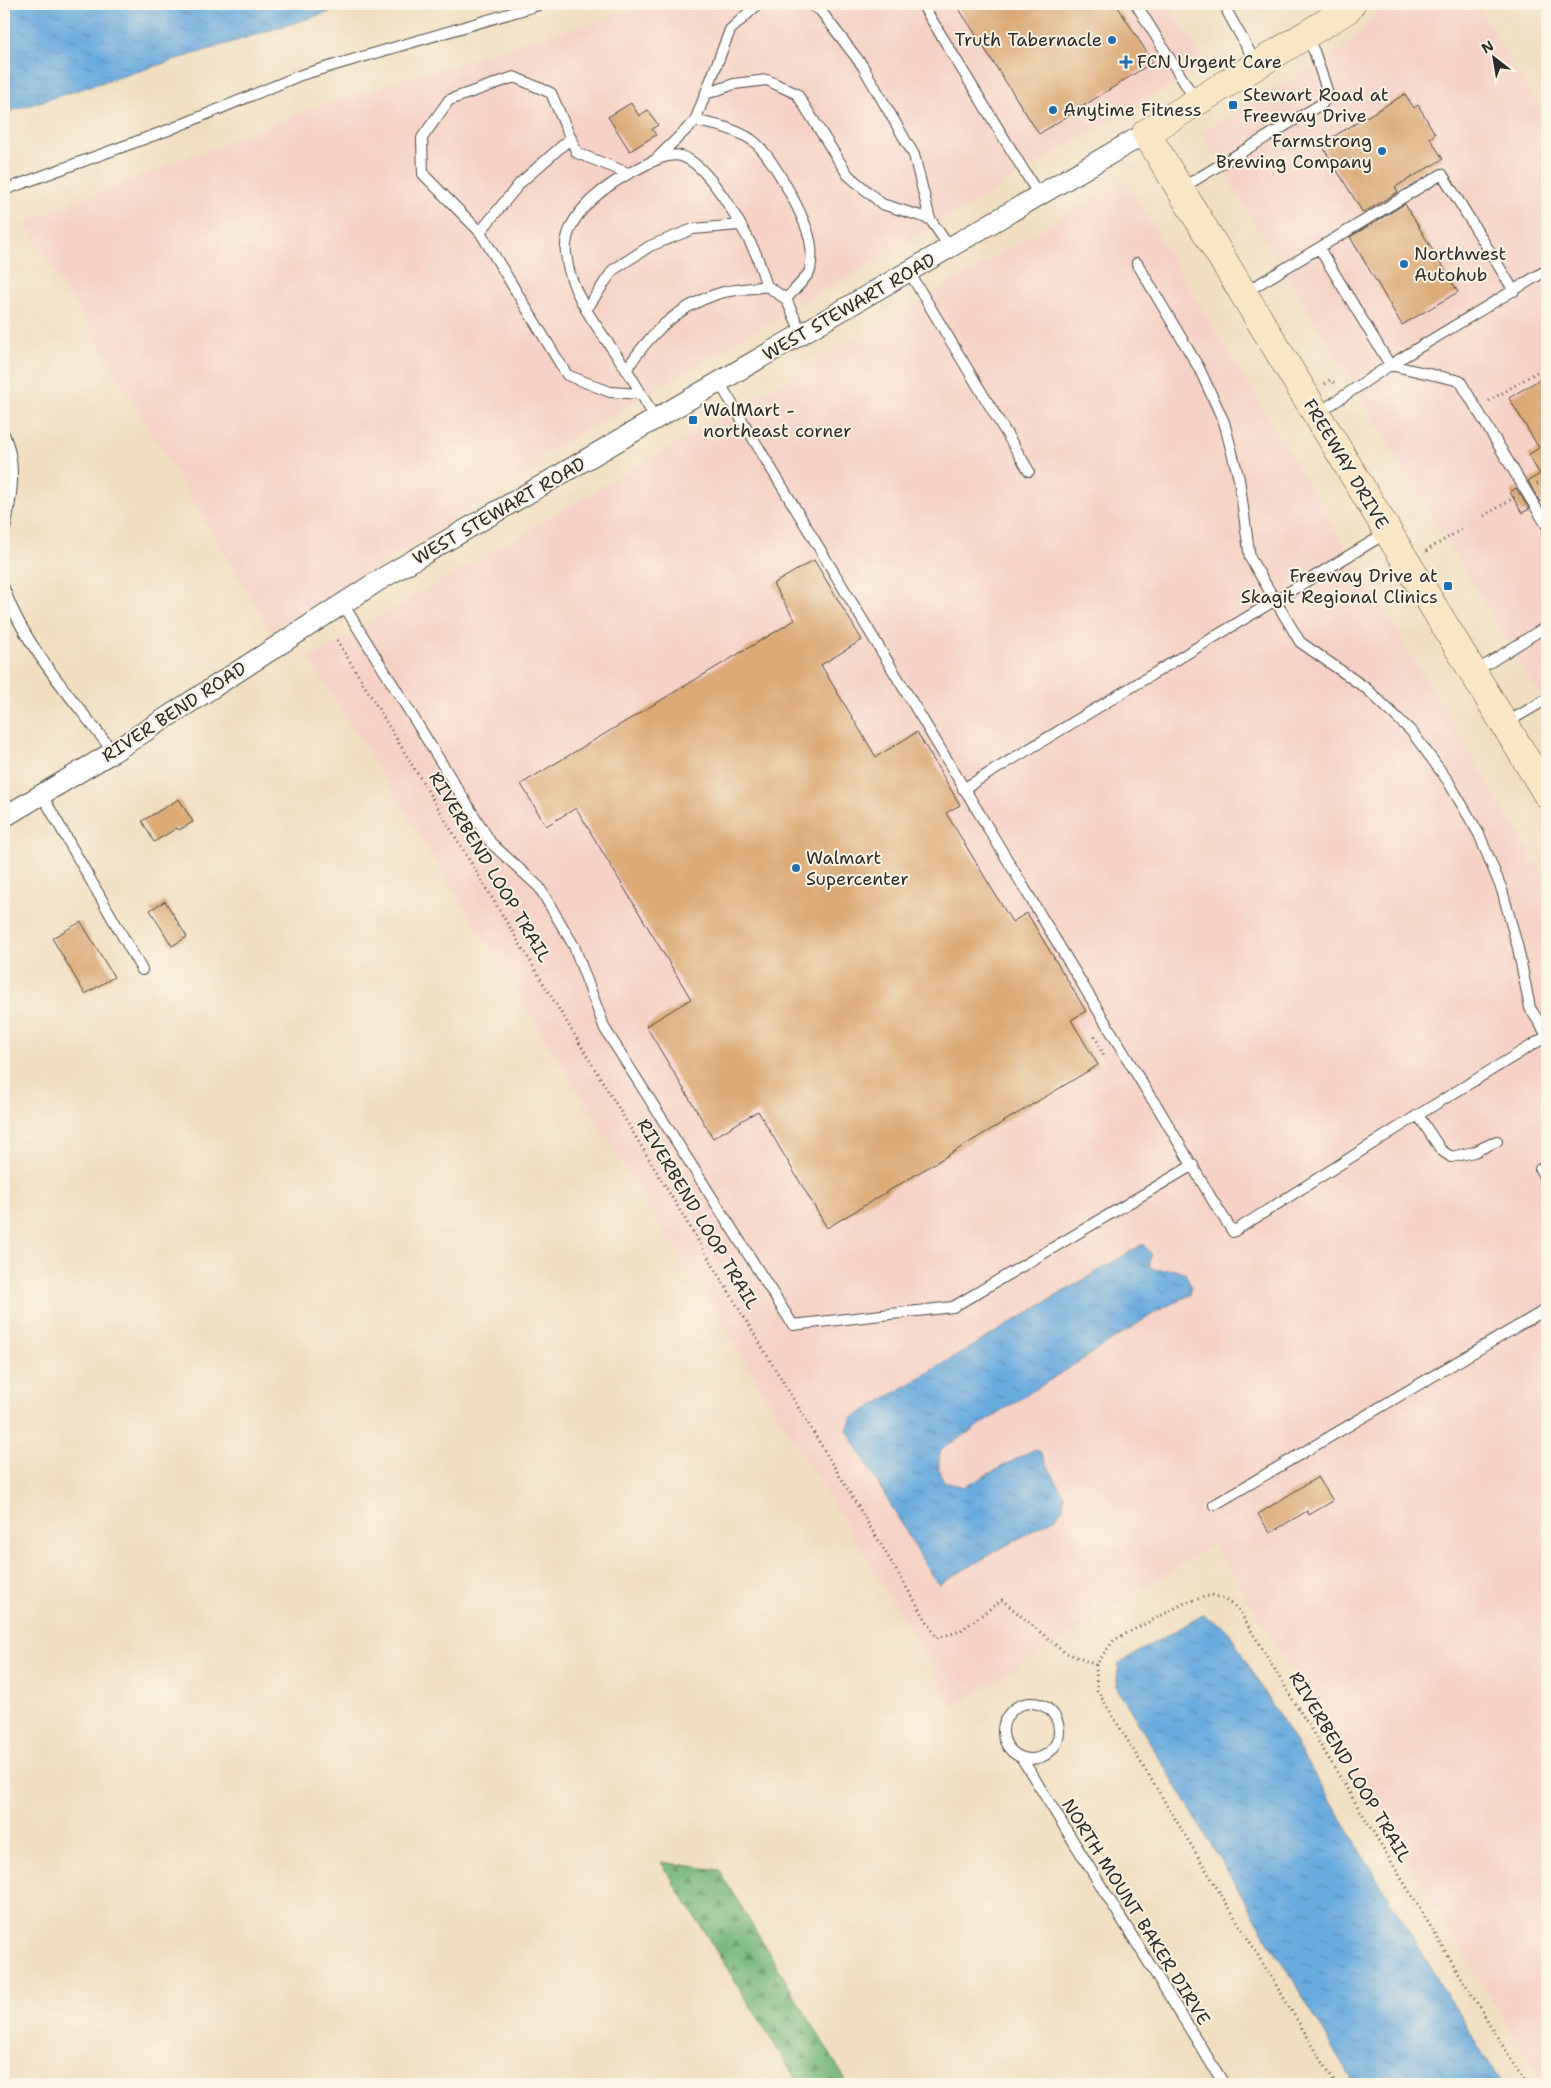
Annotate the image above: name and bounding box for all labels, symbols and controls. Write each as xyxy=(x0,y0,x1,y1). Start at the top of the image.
place label: Truth Tabernacle xyxy=(955,28,1102,52)
north arrow xyxy=(1468,32,1518,82)
marker: Truth Tabernacle xyxy=(1106,34,1118,46)
text: N xyxy=(1478,36,1497,57)
place label: FCN Urgent Care xyxy=(1137,50,1282,74)
marker: FCN Urgent Care xyxy=(1119,55,1133,69)
place label: Stewart Road at Freeway Drive xyxy=(1243,83,1389,128)
place label: Anytime Fitness xyxy=(1063,98,1202,122)
marker: Stewart Road at Freeway Drive xyxy=(1227,99,1239,111)
marker: Anytime Fitness xyxy=(1047,104,1059,116)
place label: Farmstrong Brewing Company xyxy=(1216,129,1372,174)
marker: Farmstrong Brewing Company xyxy=(1376,145,1388,157)
place label: Northwest Autohub xyxy=(1414,242,1507,287)
street label: WEST STEWART ROAD xyxy=(758,248,940,366)
marker: Northwest Autohub xyxy=(1398,258,1410,270)
street label: FREEWAY DRIVE xyxy=(1298,395,1394,533)
place label: WalMart - northeast corner xyxy=(703,398,852,443)
marker: WalMart - northeast corner xyxy=(687,414,699,426)
street label: WEST STEWART ROAD xyxy=(408,452,590,570)
place label: Freeway Drive at Skagit Regional Clinics xyxy=(1241,564,1438,609)
marker: Freeway Drive at Skagit Regional Clinics xyxy=(1442,580,1454,592)
street label: RIVER BEND ROAD xyxy=(97,656,251,768)
street label: RIVERBEND LOOP TRAIL xyxy=(423,767,557,967)
place label: Walmart Supercenter xyxy=(806,846,909,891)
marker: Walmart Supercenter xyxy=(790,862,802,874)
street label: RIVERBEND LOOP TRAIL xyxy=(631,1114,765,1314)
street label: RIVERBEND LOOP TRAIL xyxy=(1283,1667,1417,1867)
street label: NORTH MOUNT BAKER DIRVE xyxy=(1056,1794,1216,2030)

